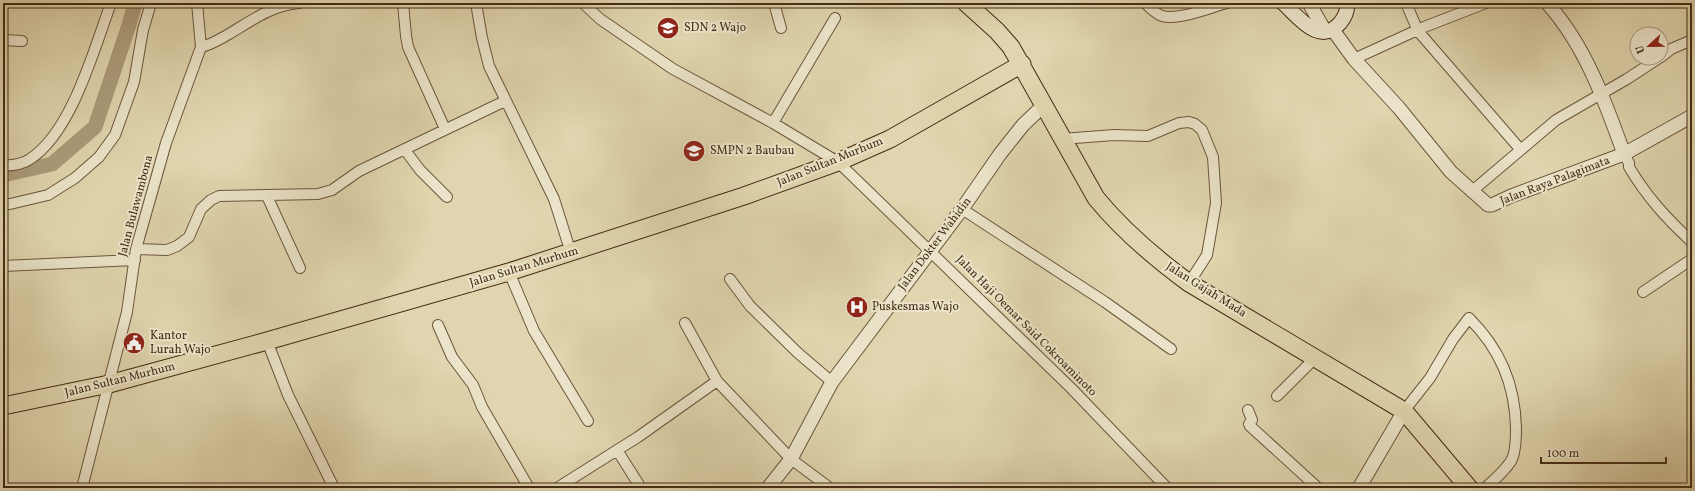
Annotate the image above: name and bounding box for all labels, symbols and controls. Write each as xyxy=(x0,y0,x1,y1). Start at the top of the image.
school or university icon: SDN 2 Wajo xyxy=(655,15,681,41)
place label: SDN 2 Wajo xyxy=(684,20,746,36)
north arrow xyxy=(1629,26,1669,66)
text: U xyxy=(1633,42,1649,55)
street label: Jalan Sultan Murhum xyxy=(775,133,886,191)
school or university icon: SMPN 2 Baubau xyxy=(681,138,707,164)
place label: SMPN 2 Baubau xyxy=(710,143,795,159)
street label: Jalan Bulawambona xyxy=(115,153,157,259)
street label: Jalan Raya Palagimata xyxy=(1498,153,1612,209)
street label: Jalan Dokter Wahidin xyxy=(895,194,975,294)
street label: Jalan Sultan Murhum xyxy=(468,243,581,291)
street label: Jalan Haji Oemar Said Cokroaminoto xyxy=(952,252,1100,400)
street label: Jalan Gajah Mada xyxy=(1162,259,1250,321)
hospital icon: Puskesmas Wajo xyxy=(844,294,870,320)
place label: Puskesmas Wajo xyxy=(872,299,959,315)
place label: Kantor Lurah Wajo xyxy=(150,328,211,358)
public building icon: Kantor Lurah Wajo xyxy=(121,330,147,356)
street label: Jalan Sultan Murhum xyxy=(63,358,177,401)
scale bar xyxy=(1541,439,1666,465)
text: 100 m xyxy=(1547,446,1580,462)

